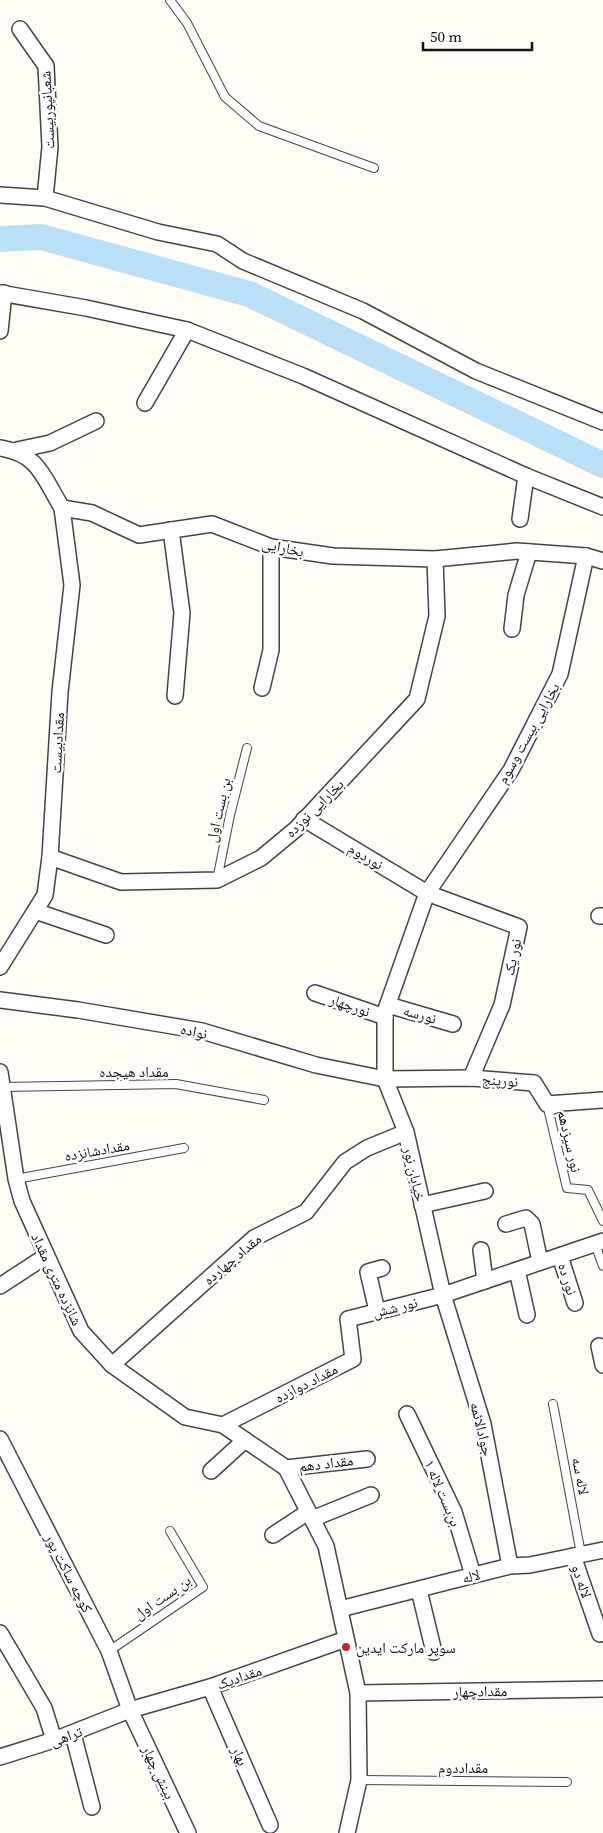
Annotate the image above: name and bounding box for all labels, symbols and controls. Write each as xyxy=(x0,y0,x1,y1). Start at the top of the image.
scale bar xyxy=(423,20,532,52)
text: 50 m xyxy=(430,26,462,47)
street label: شعبانپوربیست xyxy=(34,70,60,150)
street label: بخارایی xyxy=(260,532,306,562)
street label: بخارایی بیست وسوم xyxy=(492,679,564,787)
street label: مقدادبیست xyxy=(45,712,69,774)
street label: بخارایی نوزده xyxy=(280,774,348,842)
street label: بن بست اول xyxy=(200,776,236,844)
street label: نوردوم xyxy=(345,837,387,875)
street label: نور یک xyxy=(498,937,526,977)
street label: نورچهار xyxy=(326,988,373,1022)
street label: نورسه xyxy=(401,999,439,1029)
street label: نواده xyxy=(179,1018,209,1044)
street label: مقداد هیجده xyxy=(99,1061,169,1082)
street label: نورپنج xyxy=(481,1068,519,1092)
street label: نور سیزدهم xyxy=(553,1108,587,1174)
street label: مقدادشانزده xyxy=(63,1134,131,1166)
street label: خیابان نور xyxy=(398,1143,432,1204)
street label: مقداد چهارده xyxy=(198,1228,266,1290)
street label: شانزده متری مقداد xyxy=(26,1229,88,1329)
street label: نور ده xyxy=(553,1260,583,1298)
street label: نور شش xyxy=(370,1291,420,1323)
street label: مقداد دوازده xyxy=(271,1358,341,1408)
street label: جوادالائمه xyxy=(465,1400,499,1459)
street label: مقداد دهم xyxy=(298,1449,355,1477)
street label: لاله سه xyxy=(567,1455,595,1497)
street label: بن‌بست لاله ۱ xyxy=(420,1456,466,1530)
street label: کوچه ساکت پور xyxy=(40,1529,98,1616)
street label: لاله دو xyxy=(566,1561,598,1601)
street label: لاله xyxy=(460,1564,482,1588)
street label: بن بست اول xyxy=(129,1570,195,1624)
place label: سوپر مارکت ایدین xyxy=(356,1637,456,1658)
marker: سوپر مارکت ایدین xyxy=(340,1641,352,1653)
street label: مقدادیک xyxy=(214,1659,264,1694)
street label: مقدادچهار xyxy=(452,1680,508,1702)
street label: تراهی xyxy=(47,1720,86,1751)
street label: بینش چهار xyxy=(137,1741,181,1802)
street label: بهار xyxy=(226,1742,254,1769)
street label: مقداددوم xyxy=(438,1757,488,1778)

